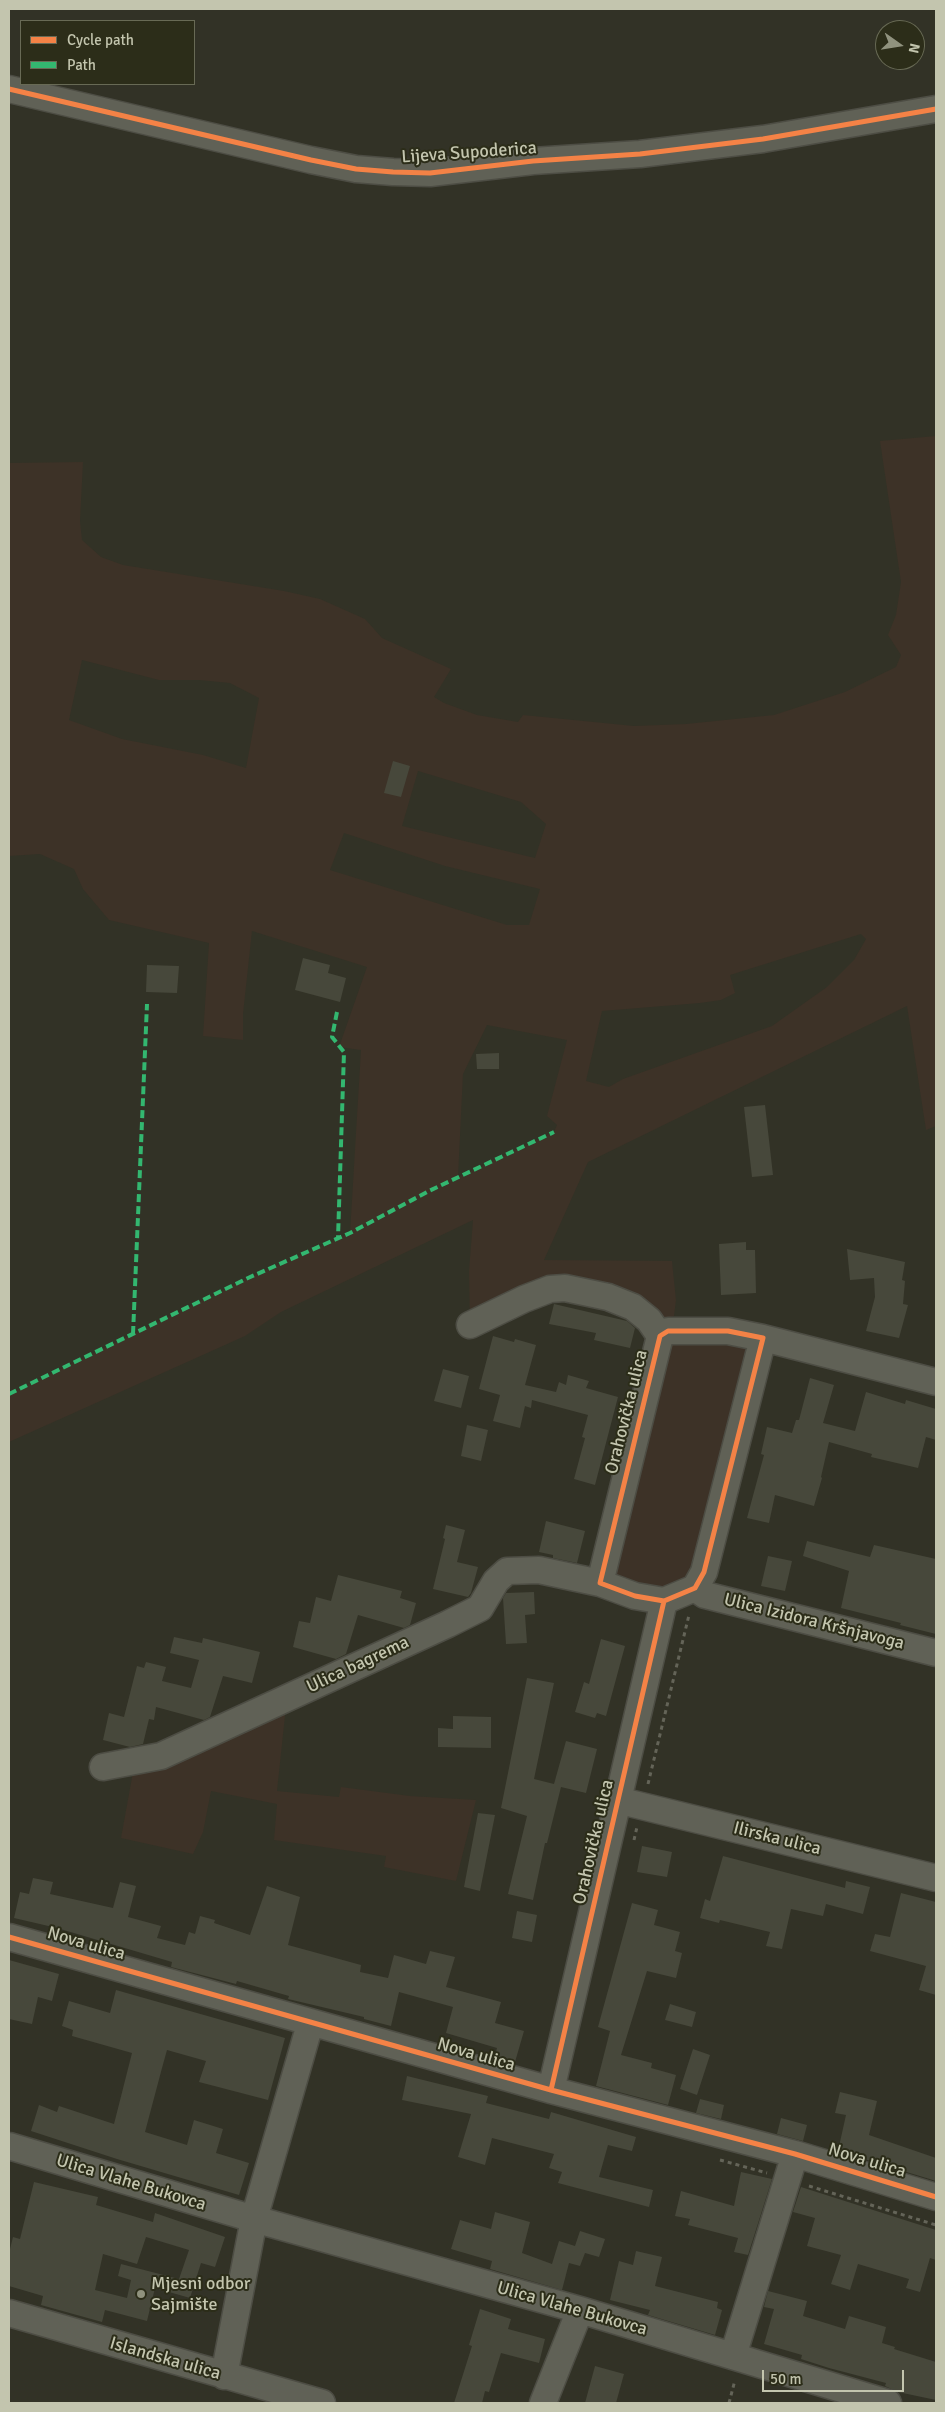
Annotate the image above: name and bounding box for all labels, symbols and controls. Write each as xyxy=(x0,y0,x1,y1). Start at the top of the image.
legend xyxy=(20,20,195,85)
north arrow xyxy=(875,20,925,70)
text: Cycle path xyxy=(67,31,134,49)
text: N xyxy=(905,42,924,55)
text: Path xyxy=(67,56,96,74)
street label: Lijeva Supoderica xyxy=(401,137,537,169)
street label: Orahovička ulica xyxy=(601,1348,653,1476)
street label: Ulica Izidora Kršnjavoga xyxy=(722,1589,906,1655)
street label: Ulica bagrema xyxy=(303,1632,413,1698)
street label: Orahovička ulica xyxy=(569,1777,619,1907)
street label: Ilirska ulica xyxy=(731,1818,823,1860)
street label: Nova ulica xyxy=(44,1923,128,1965)
street label: Nova ulica xyxy=(434,2034,518,2076)
street label: Nova ulica xyxy=(825,2139,909,2183)
street label: Ulica Vlahe Bukovca xyxy=(54,2150,208,2216)
place label: Mjesni odbor Sajmište xyxy=(151,2273,250,2316)
street label: Ulica Vlahe Bukovca xyxy=(494,2277,650,2341)
marker: Mjesni odbor Sajmište xyxy=(135,2288,147,2300)
street label: Islandska ulica xyxy=(107,2333,223,2385)
scale bar xyxy=(765,2360,908,2392)
text: 50 m xyxy=(770,2370,801,2388)

